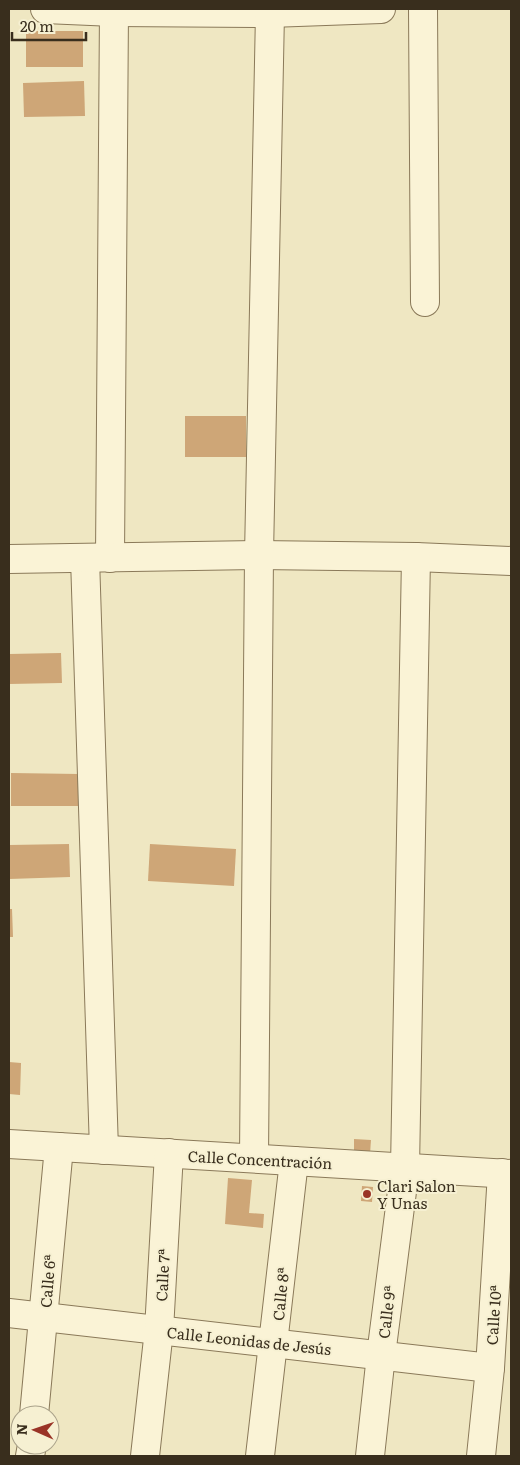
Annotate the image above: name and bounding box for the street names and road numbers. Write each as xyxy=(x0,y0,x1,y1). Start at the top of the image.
street label: Calle Concentración xyxy=(187,1144,333,1174)
street label: Calle 7ª xyxy=(149,1247,175,1302)
street label: Calle 6ª xyxy=(33,1253,61,1309)
street label: Calle 8ª xyxy=(266,1265,294,1322)
street label: Calle 9ª xyxy=(371,1283,401,1340)
street label: Calle 10ª xyxy=(479,1283,507,1346)
street label: Calle Leonidas de Jesús xyxy=(166,1320,332,1360)

